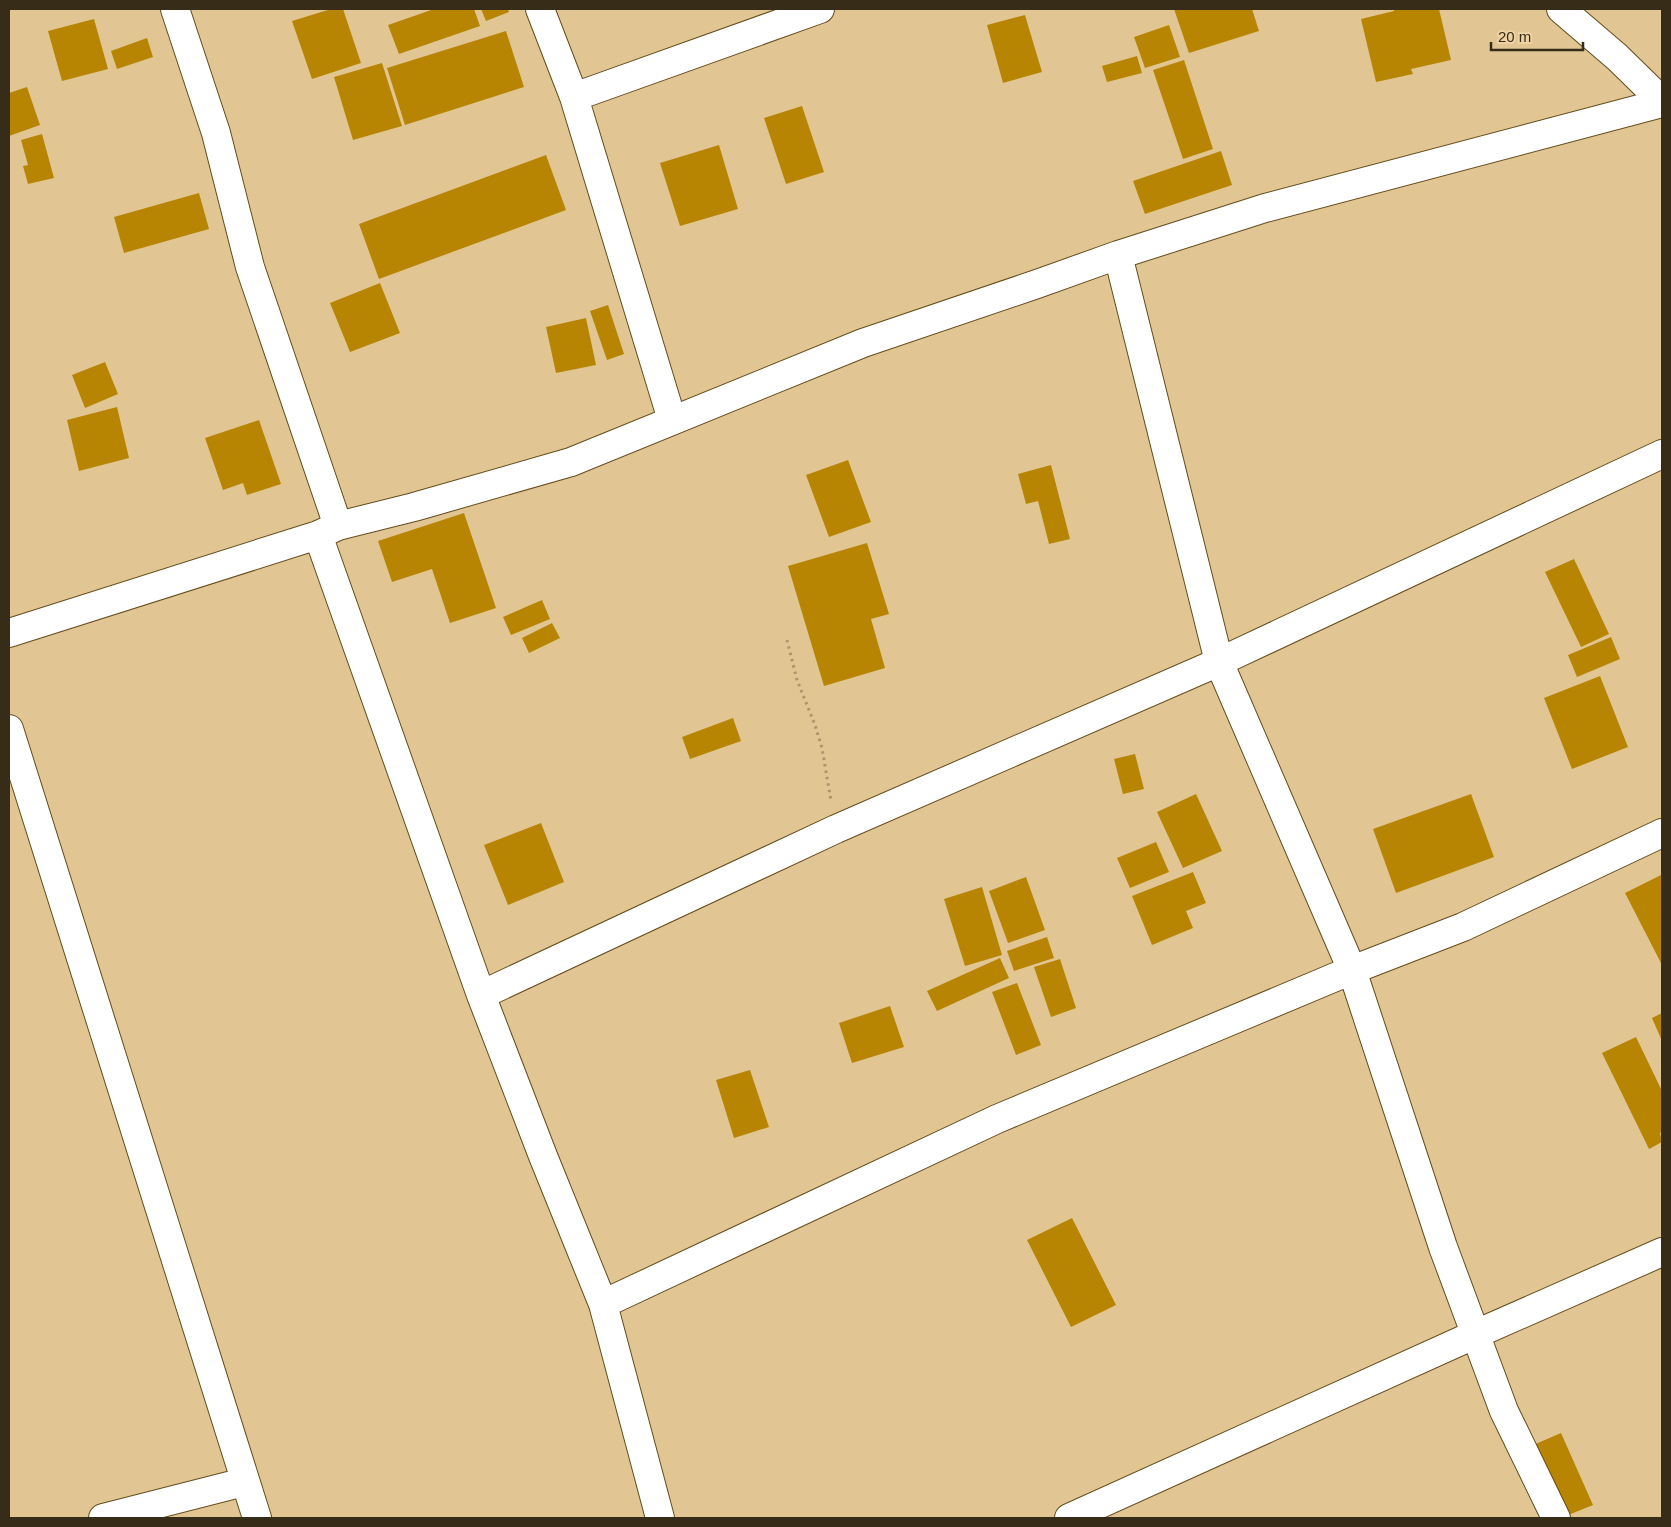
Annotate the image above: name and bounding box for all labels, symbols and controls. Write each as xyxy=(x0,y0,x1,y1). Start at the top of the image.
scale bar xyxy=(1491,20,1584,52)
text: 20 m xyxy=(1498,28,1531,45)

